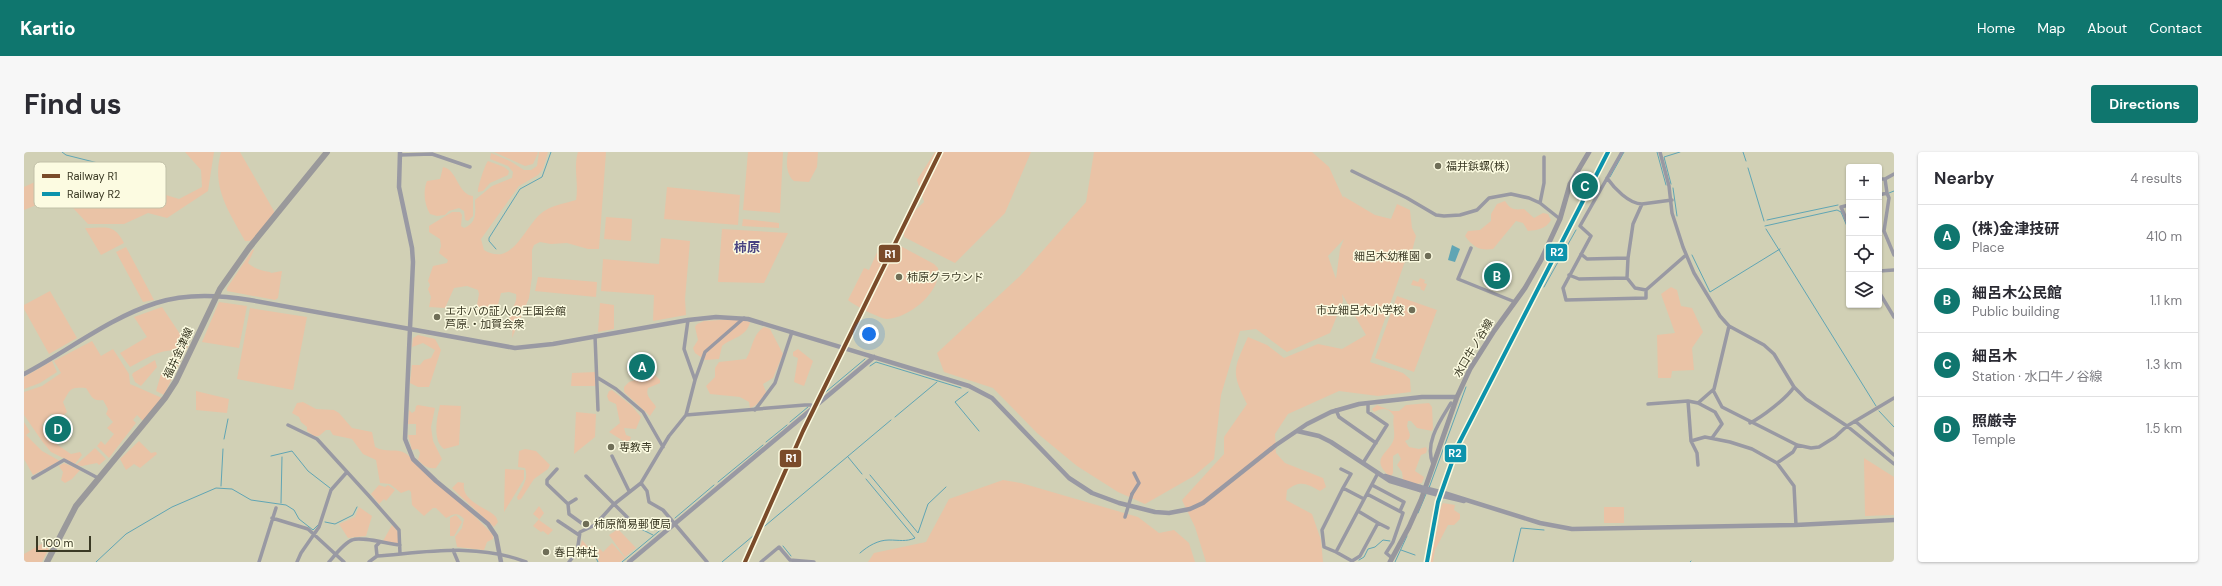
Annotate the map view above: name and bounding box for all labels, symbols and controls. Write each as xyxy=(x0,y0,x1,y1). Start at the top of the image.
text: Kartio xyxy=(20,16,76,41)
text: Home xyxy=(1977,19,2015,37)
text: Map xyxy=(2037,19,2065,37)
text: About xyxy=(2087,19,2127,37)
text: Contact xyxy=(2149,19,2202,37)
button: Directions xyxy=(2091,85,2198,123)
text: Find us xyxy=(24,86,122,123)
place label: 福井鋲螺(株) xyxy=(1446,159,1509,173)
marker: 福井鋲螺(株) xyxy=(1433,161,1443,171)
legend xyxy=(34,162,166,208)
map controls xyxy=(1846,164,1882,308)
button: + xyxy=(1846,164,1882,200)
text: Nearby xyxy=(1934,167,1994,189)
text: Railway R1 xyxy=(67,169,117,183)
text: 4 results xyxy=(2130,170,2182,187)
pin: C xyxy=(1572,171,1598,201)
text: Railway R2 xyxy=(67,187,120,201)
button: − xyxy=(1846,200,1882,236)
text: (株)金津技研 xyxy=(1972,219,2059,239)
text: A xyxy=(1942,228,1952,245)
text: 410 m xyxy=(2146,228,2182,245)
button: locate xyxy=(1846,236,1882,272)
district label: 柿原 xyxy=(734,239,760,256)
text: Place xyxy=(1972,239,2004,256)
line badge: R2 xyxy=(1545,243,1568,262)
line badge: R1 xyxy=(878,244,901,263)
text: R2 xyxy=(1550,245,1564,259)
text: R1 xyxy=(885,247,895,261)
place label: 細呂木幼稚園 xyxy=(1354,249,1420,263)
marker: 細呂木幼稚園 xyxy=(1423,251,1433,261)
pin: B xyxy=(1484,261,1510,291)
place label: 柿原グラウンド xyxy=(907,270,984,284)
marker: 柿原グラウンド xyxy=(894,272,904,282)
button: layers xyxy=(1846,272,1882,308)
text: 細呂木公民館 xyxy=(1972,283,2062,303)
text: B xyxy=(1943,292,1951,309)
text: 1.1 km xyxy=(2150,292,2182,309)
place label: 市立細呂木小学校 xyxy=(1316,303,1404,317)
text: Public building xyxy=(1972,303,2060,320)
place label: エホバの証人の王国会館 芦原.・加賀会衆 xyxy=(445,304,566,331)
marker: 市立細呂木小学校 xyxy=(1407,305,1417,315)
marker: エホバの証人の王国会館 芦原.・加賀会衆 xyxy=(432,312,442,322)
street label: 水口牛ノ谷線 xyxy=(1450,316,1496,380)
your location xyxy=(859,324,879,344)
street label: 福井金津線 xyxy=(160,325,196,381)
text: 細呂木 xyxy=(1972,346,2017,366)
pin: A xyxy=(629,352,655,382)
text: C xyxy=(1942,356,1952,373)
text: 1.3 km xyxy=(2146,356,2182,373)
text: Station · 水口牛ノ谷線 xyxy=(1972,368,2102,385)
text: 照厳寺 xyxy=(1972,411,2017,431)
pin: D xyxy=(45,414,71,444)
text: D xyxy=(1942,420,1952,437)
text: 1.5 km xyxy=(2146,420,2182,437)
text: Temple xyxy=(1972,431,2016,448)
place label: 専教寺 xyxy=(619,440,652,454)
marker: 専教寺 xyxy=(606,442,616,452)
line badge: R2 xyxy=(1444,444,1467,463)
text: R2 xyxy=(1448,446,1462,460)
line badge: R1 xyxy=(779,449,802,468)
text: R1 xyxy=(786,451,796,465)
place label: 柿原簡易郵便局 xyxy=(594,517,671,531)
marker: 柿原簡易郵便局 xyxy=(581,519,591,529)
scale bar xyxy=(36,534,91,553)
text: 100 m xyxy=(42,536,73,550)
place label: 春日神社 xyxy=(554,545,598,559)
marker: 春日神社 xyxy=(541,547,551,557)

